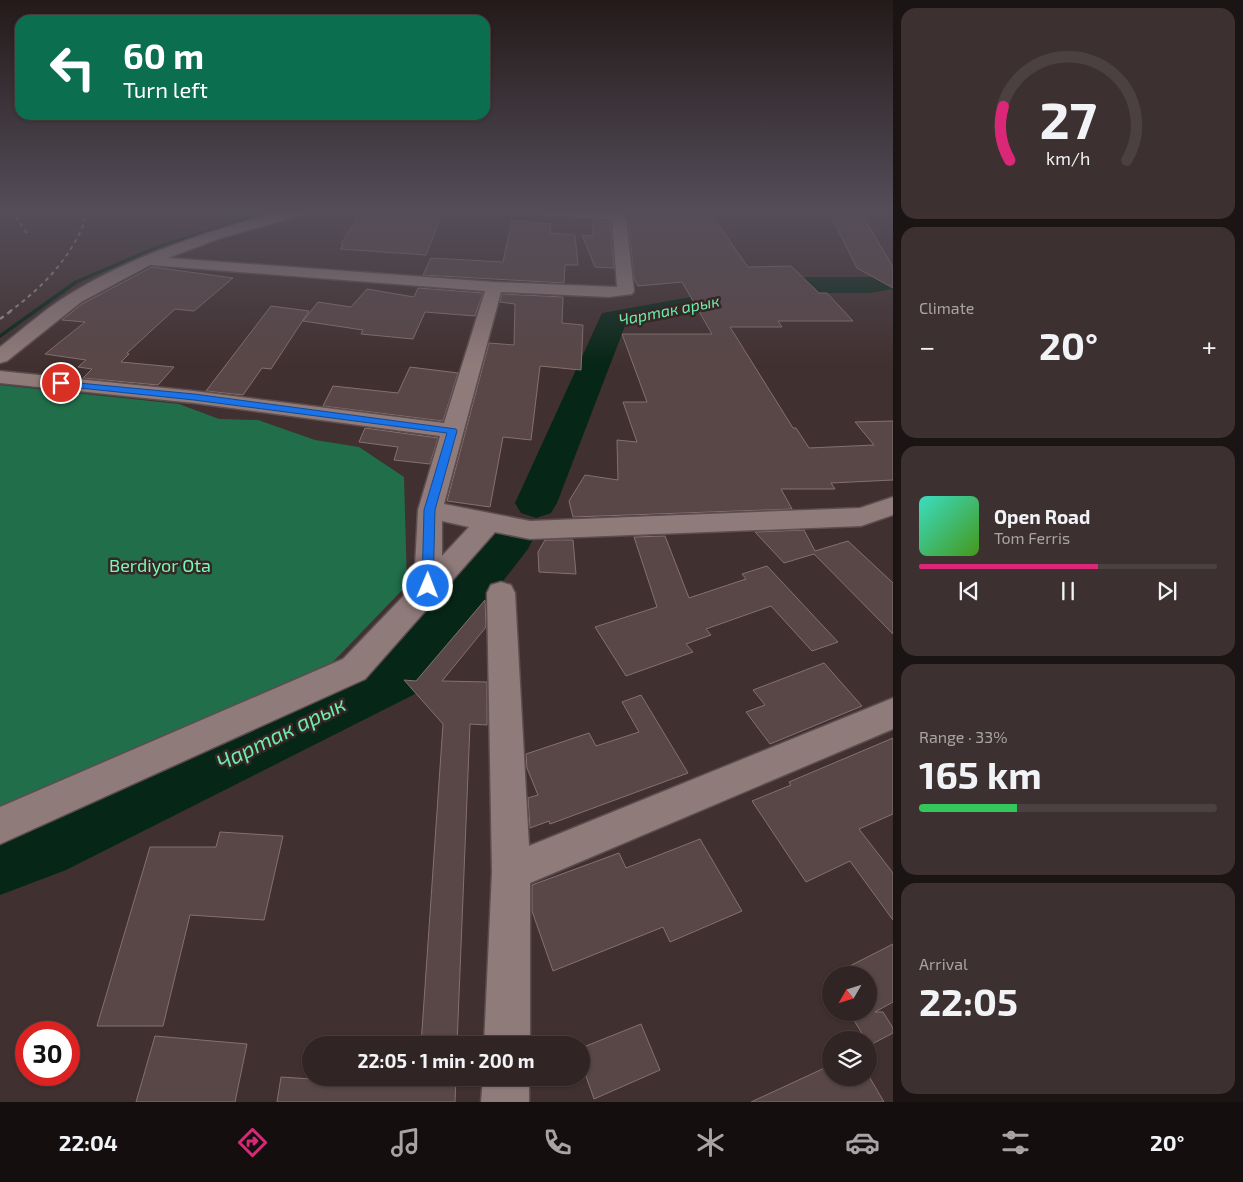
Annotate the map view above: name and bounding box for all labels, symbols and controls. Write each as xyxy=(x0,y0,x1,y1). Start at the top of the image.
text: 60 m xyxy=(123,34,204,76)
icon: left xyxy=(40,35,105,100)
text: Turn left xyxy=(123,76,208,102)
text: 27 xyxy=(1039,87,1097,149)
text: km/h xyxy=(1046,147,1090,169)
water label: Чартак арык xyxy=(617,290,721,329)
text: Climate xyxy=(919,298,974,317)
text: 20° xyxy=(1039,322,1098,368)
text: − xyxy=(919,329,935,363)
text: + xyxy=(1202,329,1217,363)
pin xyxy=(40,362,82,404)
icon: arrive xyxy=(47,369,75,397)
text: Open Road xyxy=(994,505,1090,528)
text: Tom Ferris xyxy=(994,528,1070,547)
park label: Berdiyor Ota xyxy=(109,554,211,576)
position arrow xyxy=(401,559,453,611)
icon: previous xyxy=(955,577,983,605)
icon: pause xyxy=(1054,577,1082,605)
icon: next xyxy=(1153,577,1181,605)
water label: Чартак арык xyxy=(212,690,350,775)
text: Range · 33% xyxy=(919,727,1007,746)
text: 165 km xyxy=(919,751,1042,797)
text: Arrival xyxy=(919,954,968,973)
north arrow xyxy=(822,966,878,1021)
map controls xyxy=(822,966,877,1086)
text: 22:05 xyxy=(919,978,1018,1024)
speed limit sign: 30 xyxy=(15,1021,80,1086)
button: layers xyxy=(822,1031,877,1086)
text: 22:05 · 1 min · 200 m xyxy=(358,1049,534,1072)
icon: directions xyxy=(235,1125,270,1160)
icon: music xyxy=(388,1125,423,1160)
icon: phone xyxy=(540,1125,575,1160)
icon: climate xyxy=(693,1125,728,1160)
icon: car xyxy=(845,1125,880,1160)
icon: filters xyxy=(998,1125,1033,1160)
text: 22:04 xyxy=(59,1129,118,1155)
text: 20° xyxy=(1150,1129,1184,1155)

